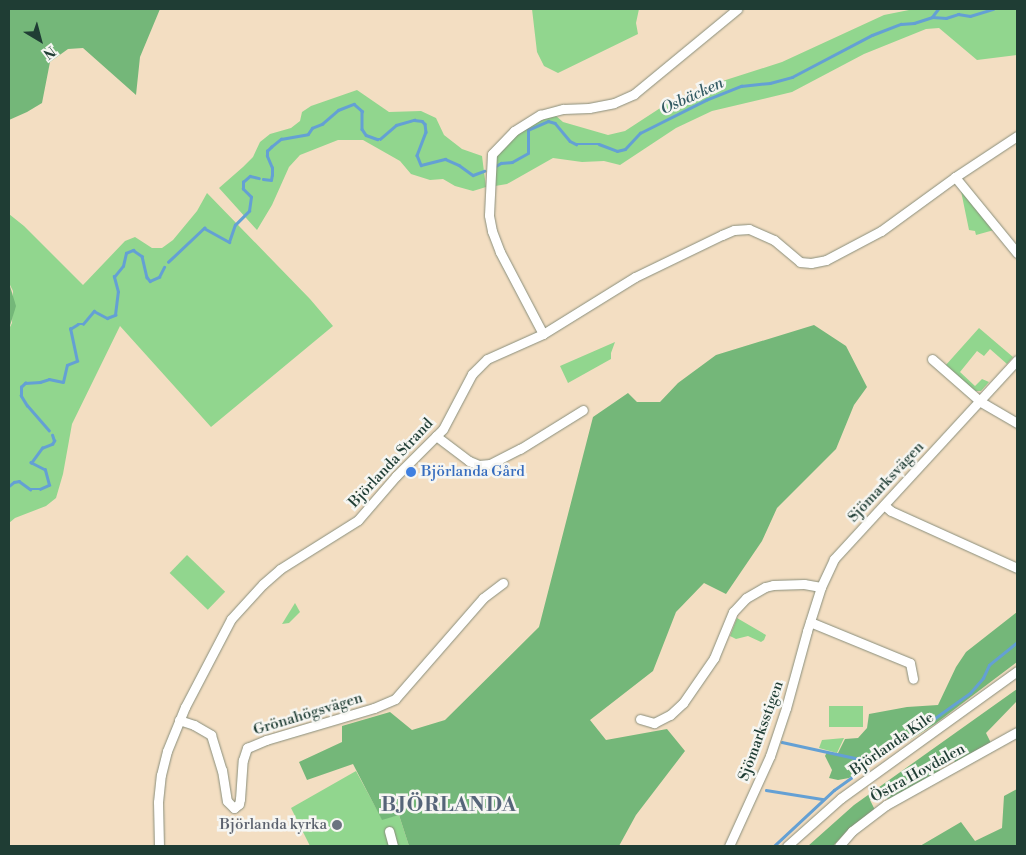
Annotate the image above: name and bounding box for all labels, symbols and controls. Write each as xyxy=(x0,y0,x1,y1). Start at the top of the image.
north arrow xyxy=(15,15,65,65)
text: N xyxy=(39,41,59,62)
water label: Osbäcken xyxy=(657,73,727,119)
street label: Björlanda Strand xyxy=(345,415,437,511)
street label: Sjömarksvägen xyxy=(844,438,928,526)
place label: Björlanda Gård xyxy=(421,463,525,481)
marker: Björlanda Gård xyxy=(405,466,417,478)
street label: Sjömarksstigen xyxy=(735,679,787,783)
street label: Grönahögsvägen xyxy=(251,689,365,739)
street label: Björlanda Kile xyxy=(847,708,937,780)
street label: Östra Hovdalen xyxy=(868,740,968,806)
district label: BJÖRLANDA xyxy=(380,793,518,817)
place label: Björlanda kyrka xyxy=(220,816,327,834)
marker: Björlanda kyrka xyxy=(331,819,343,831)

